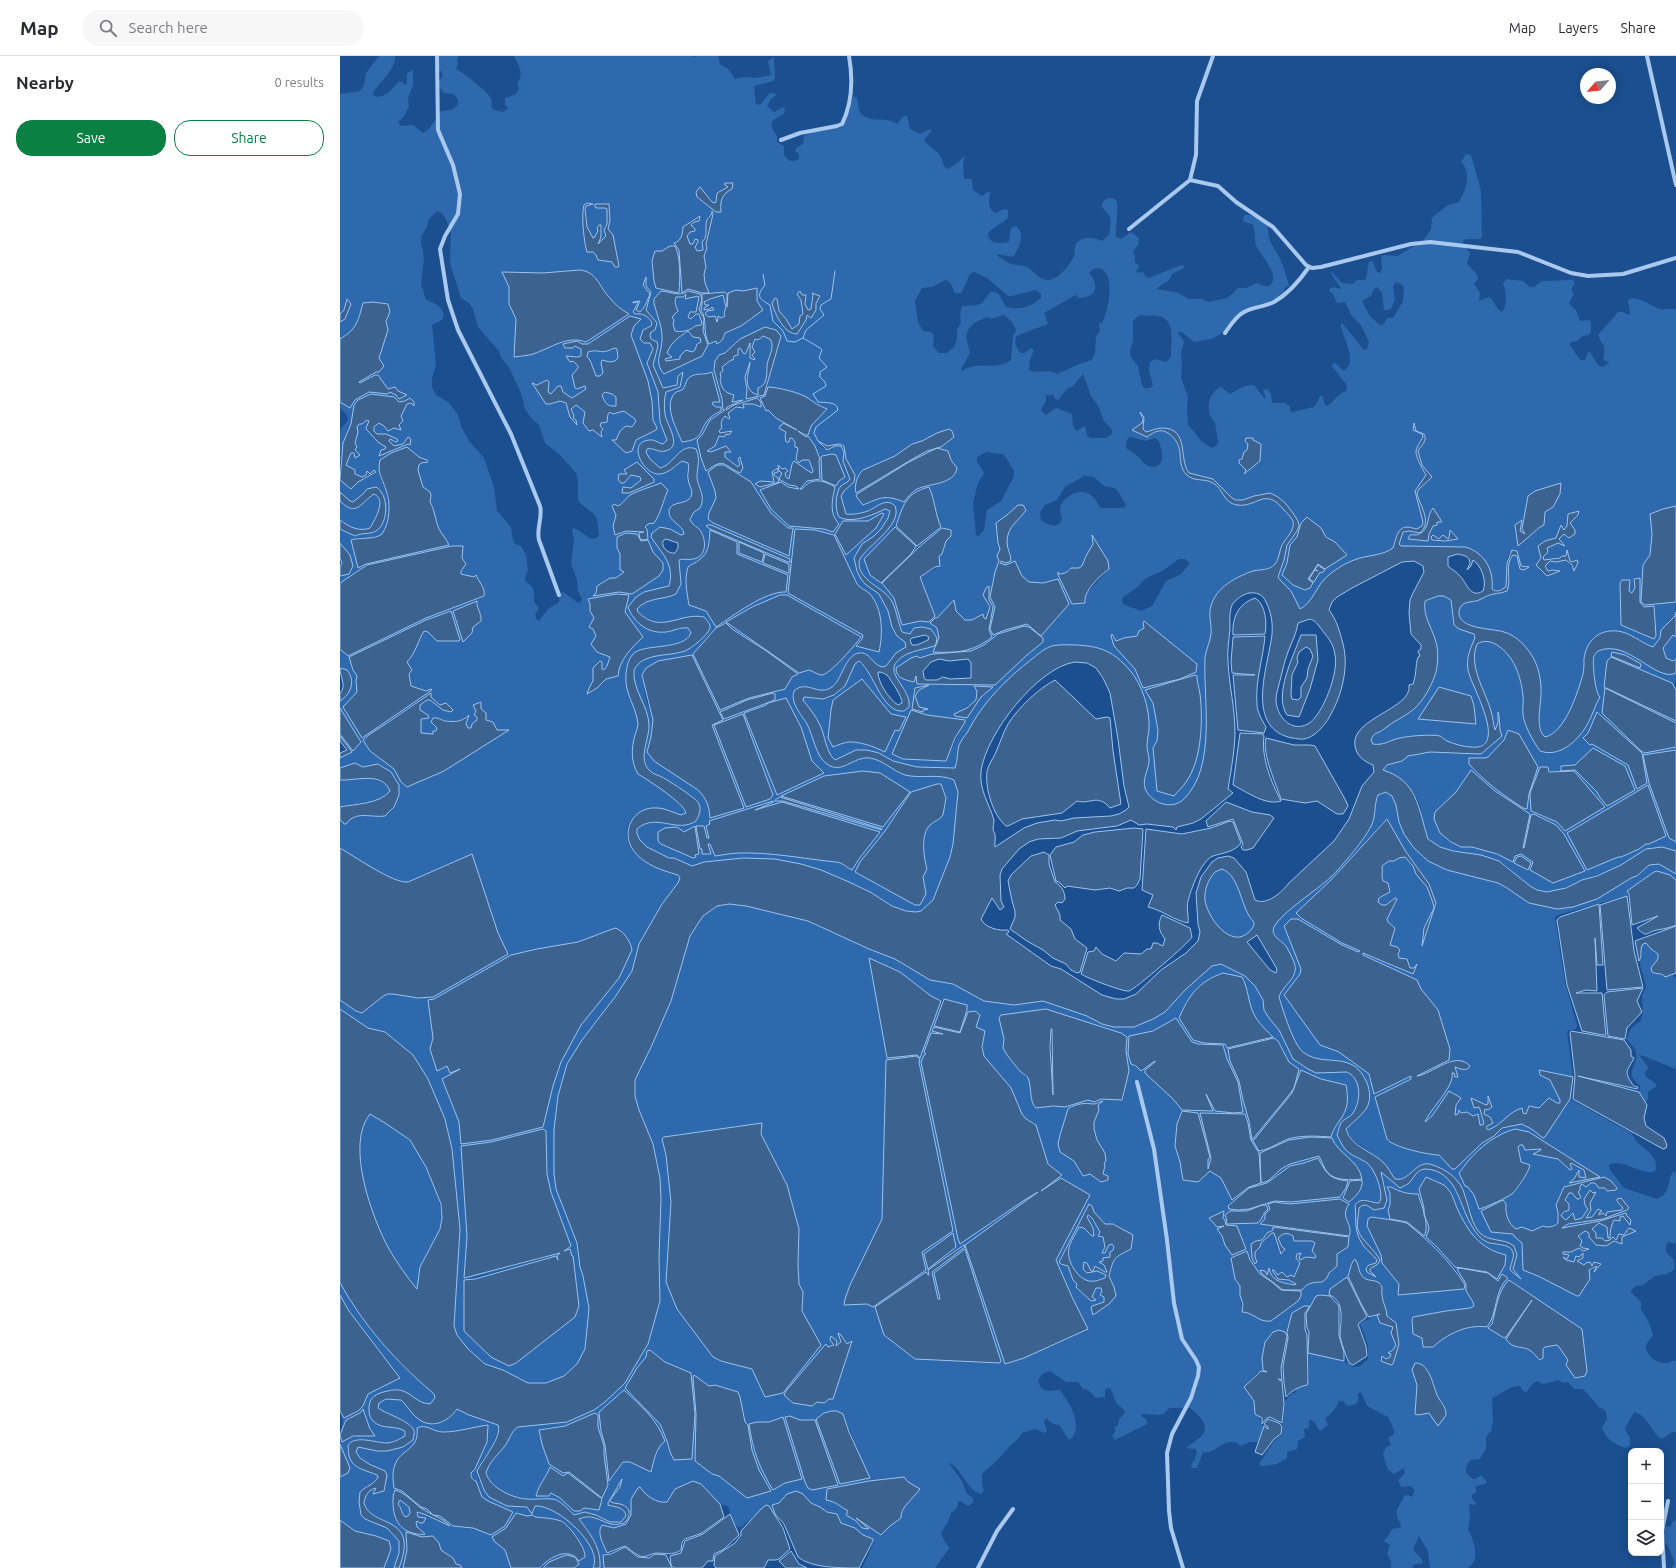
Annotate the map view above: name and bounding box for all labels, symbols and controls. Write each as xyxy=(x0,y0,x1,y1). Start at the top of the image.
search box xyxy=(83,10,363,46)
text: Map xyxy=(20,17,59,39)
icon: search xyxy=(97,17,119,39)
text: Search here xyxy=(129,19,208,36)
text: Map xyxy=(1509,20,1536,36)
text: Layers xyxy=(1558,20,1598,36)
text: Share xyxy=(1620,20,1656,36)
north arrow xyxy=(1580,68,1616,104)
text: Nearby xyxy=(16,73,74,92)
text: 0 results xyxy=(274,75,324,89)
button: Save xyxy=(16,120,166,156)
button: Share xyxy=(174,120,324,156)
map controls xyxy=(1628,1448,1664,1556)
button: + xyxy=(1628,1448,1664,1484)
button: − xyxy=(1628,1484,1664,1520)
button: layers xyxy=(1628,1520,1664,1556)

